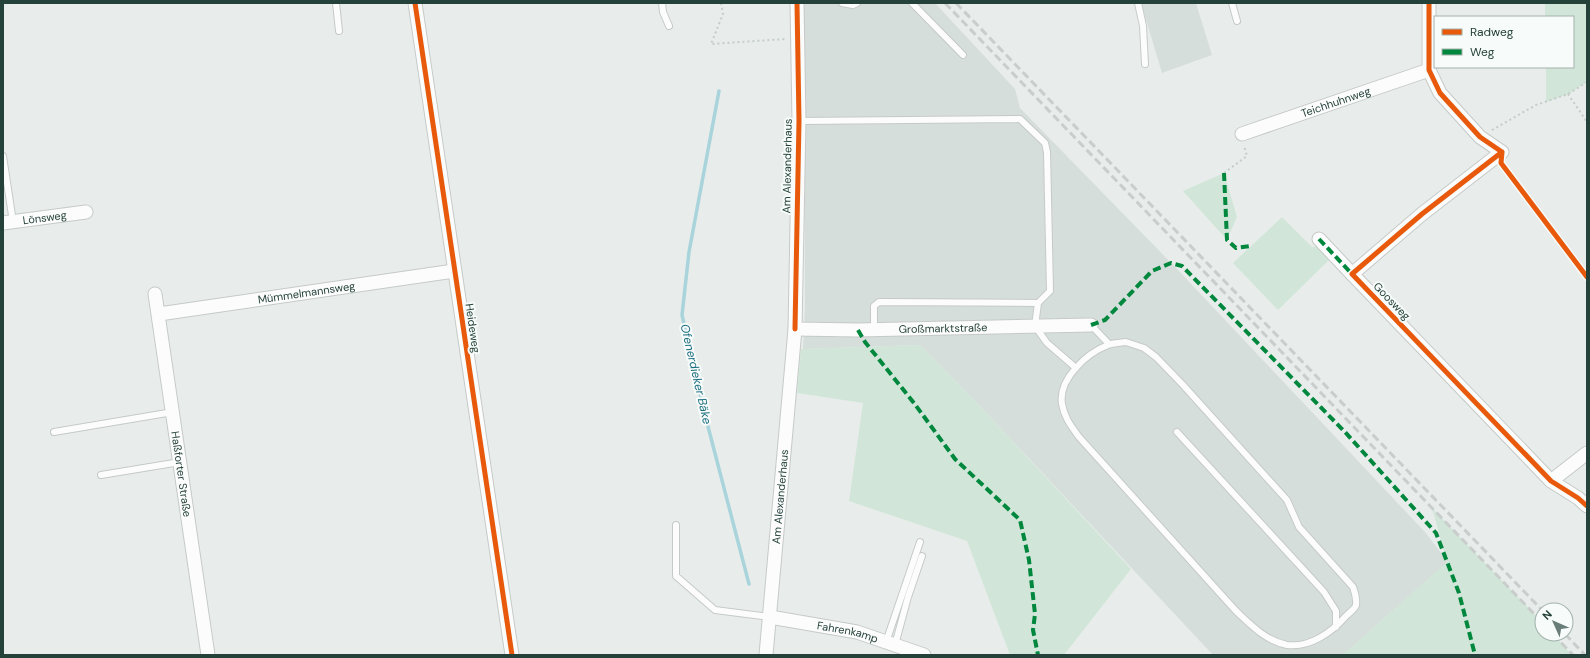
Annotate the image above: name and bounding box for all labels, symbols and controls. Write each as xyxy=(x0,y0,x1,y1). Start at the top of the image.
legend xyxy=(1434,16,1574,68)
text: Radweg xyxy=(1470,24,1514,40)
text: Weg xyxy=(1470,44,1495,60)
street label: Teichhuhnweg xyxy=(1299,84,1372,120)
street label: Am Alexanderhaus xyxy=(779,118,795,214)
street label: Lönsweg xyxy=(22,208,68,227)
street label: Mümmelmannsweg xyxy=(257,278,356,307)
street label: Goosweg xyxy=(1371,279,1413,323)
street label: Heideweg xyxy=(463,302,483,354)
street label: Großmarktstraße xyxy=(898,320,987,336)
water label: Ofenerdieker Bäke xyxy=(677,322,715,426)
street label: Haßforter Straße xyxy=(168,430,195,518)
street label: Am Alexanderhaus xyxy=(769,449,791,545)
north arrow xyxy=(1534,602,1574,642)
text: N xyxy=(1539,607,1555,623)
street label: Fahrenkamp xyxy=(816,618,880,646)

